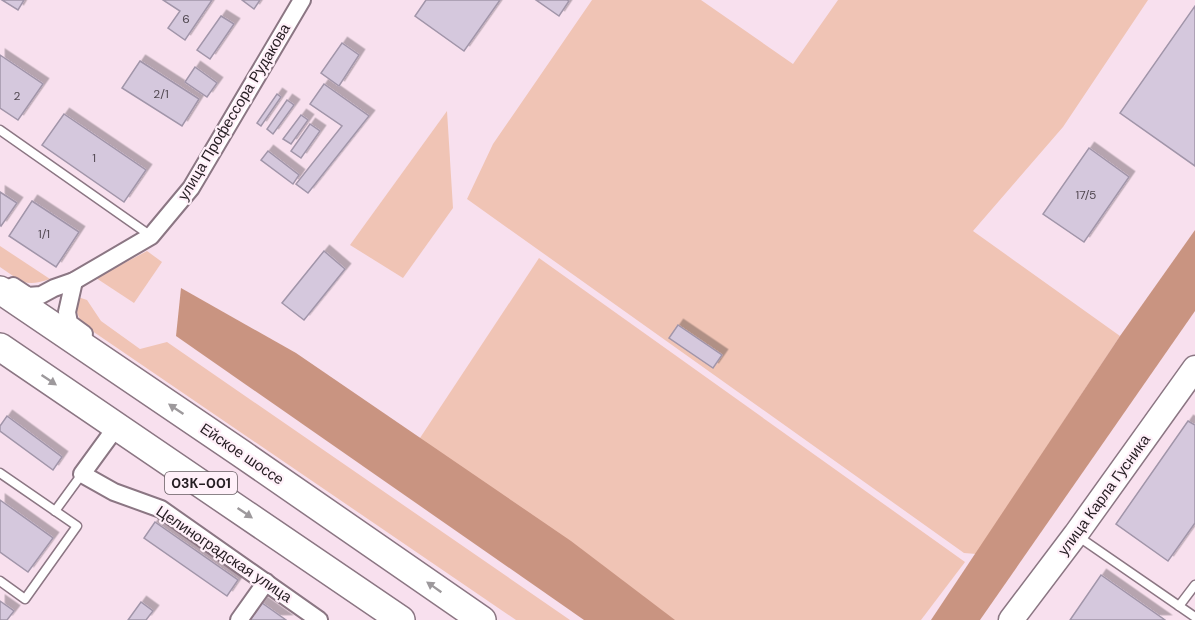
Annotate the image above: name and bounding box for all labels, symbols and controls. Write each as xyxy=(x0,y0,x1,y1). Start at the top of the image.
house number: 6 xyxy=(182,11,190,27)
street label: улица Профессора Рудакова xyxy=(173,19,295,204)
house number: 2/1 xyxy=(153,86,169,102)
house number: 2 xyxy=(14,88,21,104)
house number: 1 xyxy=(92,150,96,166)
house number: 17/5 xyxy=(1076,187,1096,203)
house number: 1/1 xyxy=(38,226,50,242)
one-way arrow xyxy=(40,374,56,386)
one-way arrow xyxy=(168,404,185,415)
street label: Ейское шоссе xyxy=(196,419,288,489)
street label: улица Карла Гусника xyxy=(1053,430,1155,560)
road number: 03К-001 xyxy=(165,472,237,494)
street label: Целиноградская улица xyxy=(152,501,296,607)
one-way arrow xyxy=(236,507,252,519)
one-way arrow xyxy=(426,582,442,593)

